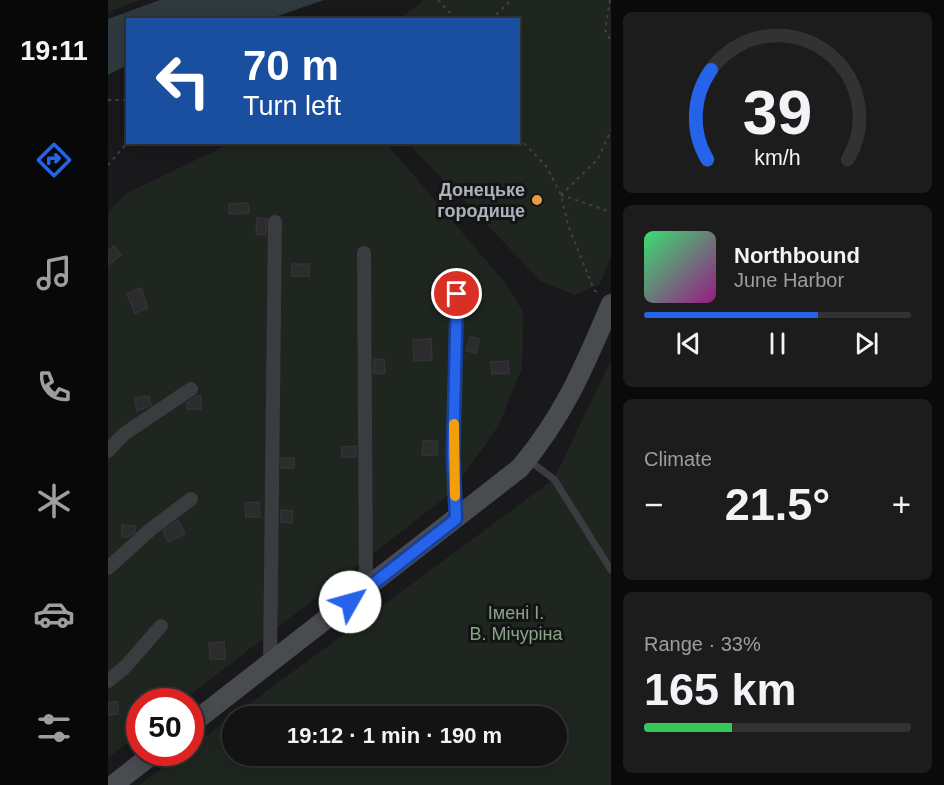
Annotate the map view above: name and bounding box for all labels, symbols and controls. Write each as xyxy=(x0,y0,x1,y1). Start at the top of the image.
text: 19:11 xyxy=(20,36,88,66)
icon: left xyxy=(144,42,222,120)
text: 70 m xyxy=(243,42,339,89)
text: 39 xyxy=(743,78,812,147)
text: Turn left xyxy=(243,91,341,121)
icon: directions xyxy=(33,139,75,181)
text: km/h xyxy=(754,146,801,170)
place label: Донецьке городище xyxy=(437,180,525,221)
marker: Донецьке городище xyxy=(530,193,544,207)
text: Northbound xyxy=(734,243,860,268)
icon: music xyxy=(33,252,75,294)
pin xyxy=(431,268,482,319)
text: June Harbor xyxy=(734,269,844,291)
icon: arrive xyxy=(440,277,473,310)
icon: previous xyxy=(672,327,705,360)
icon: pause xyxy=(761,327,794,360)
icon: next xyxy=(850,327,883,360)
icon: phone xyxy=(33,366,75,408)
text: Climate xyxy=(644,448,712,470)
text: 21.5° xyxy=(725,479,830,530)
icon: climate xyxy=(33,480,75,522)
text: − xyxy=(644,486,663,523)
text: + xyxy=(892,486,911,523)
position arrow xyxy=(318,570,382,634)
icon: car xyxy=(33,593,75,635)
park label: Імені І. В. Мічуріна xyxy=(469,603,564,644)
text: Range · 33% xyxy=(644,633,761,655)
text: 165 km xyxy=(644,664,797,715)
speed limit sign: 50 xyxy=(126,688,204,766)
icon: filters xyxy=(33,707,75,749)
text: 19:12 · 1 min · 190 m xyxy=(287,723,502,748)

